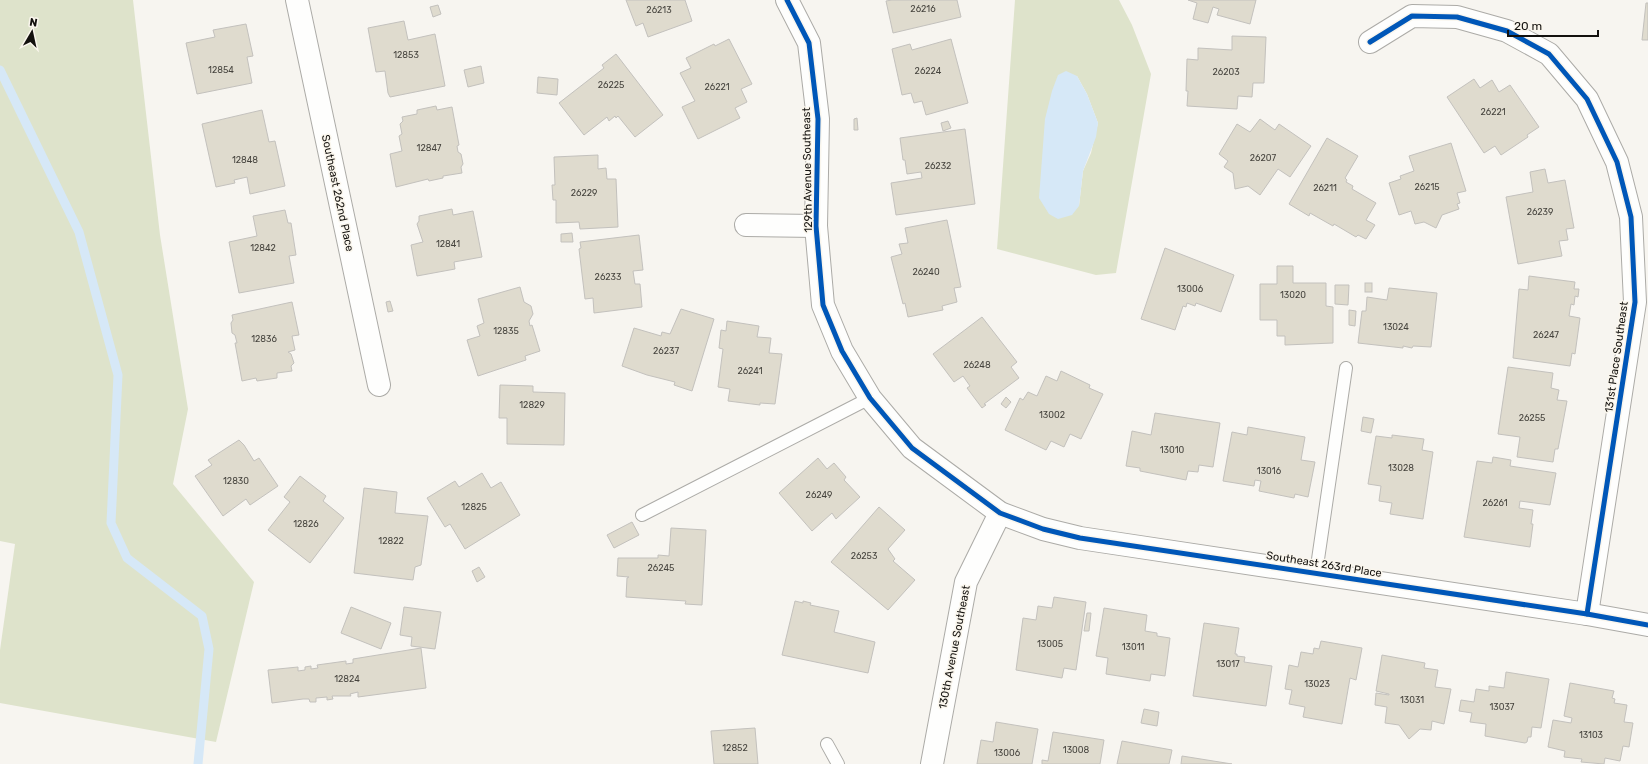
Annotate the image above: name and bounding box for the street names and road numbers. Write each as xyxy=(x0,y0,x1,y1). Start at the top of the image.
street label: 129th Avenue Southeast xyxy=(800,107,815,233)
street label: Southeast 262nd Place xyxy=(319,133,356,253)
street label: 131st Place Southeast xyxy=(1602,300,1631,413)
street label: Southeast 263rd Place xyxy=(1265,549,1383,580)
street label: 130th Avenue Southeast xyxy=(936,583,973,710)

